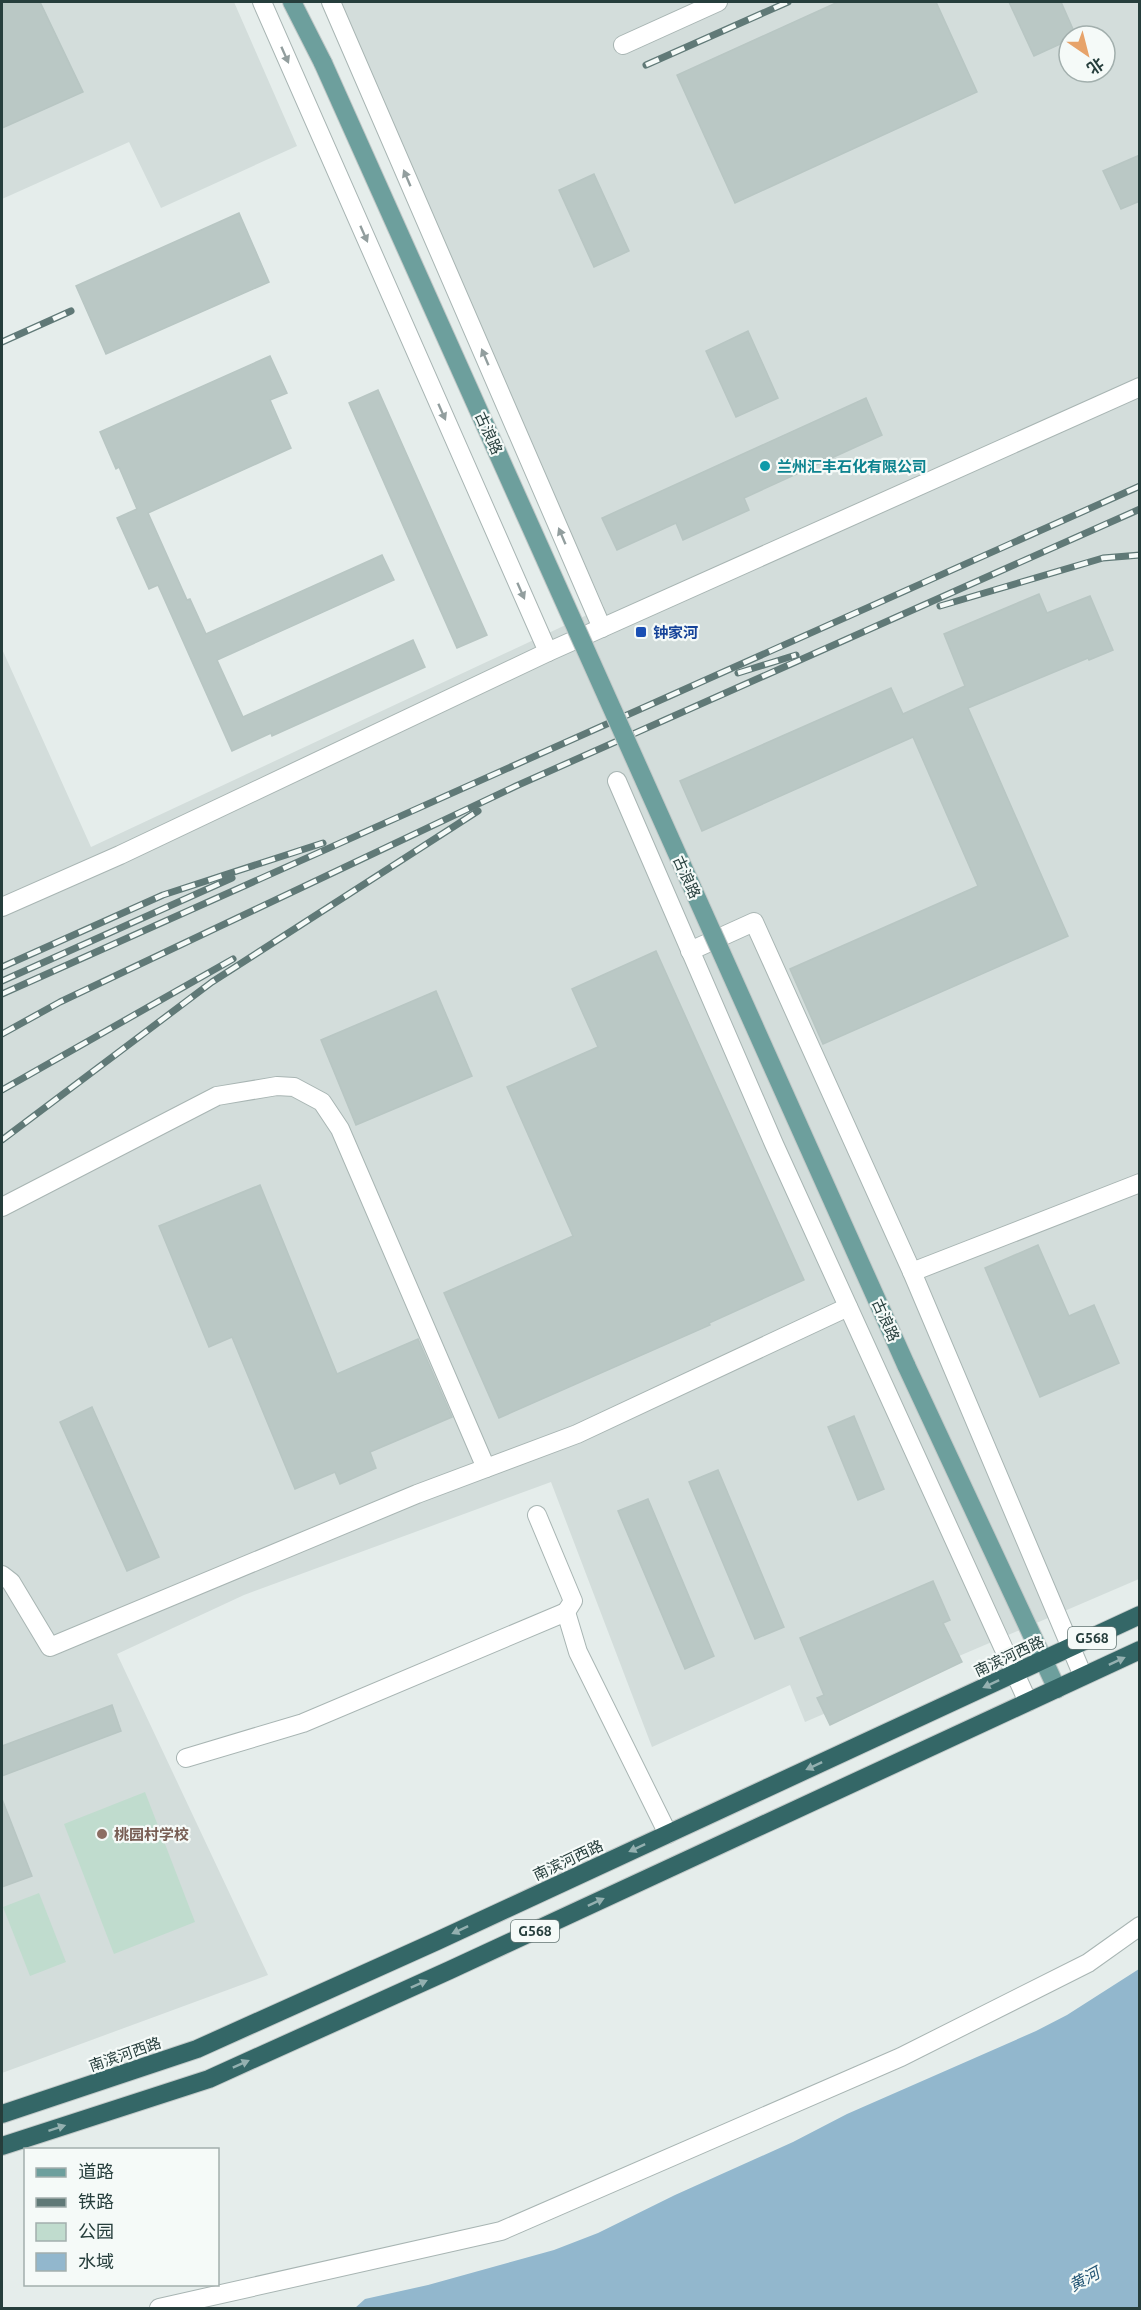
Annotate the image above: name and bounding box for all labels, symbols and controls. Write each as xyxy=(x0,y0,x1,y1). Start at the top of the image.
north arrow xyxy=(1057,24,1117,84)
one-way arrow xyxy=(281,46,291,64)
text: 北 xyxy=(1084,54,1107,78)
one-way arrow xyxy=(403,169,412,186)
one-way arrow xyxy=(359,225,369,243)
one-way arrow xyxy=(480,347,490,365)
one-way arrow xyxy=(438,403,448,421)
street label: 古浪路 xyxy=(472,409,506,457)
place label: 兰州汇丰石化有限公司 xyxy=(777,458,927,475)
marker: 兰州汇丰石化有限公司 xyxy=(758,459,772,473)
one-way arrow xyxy=(557,526,567,544)
one-way arrow xyxy=(516,582,526,600)
place label: 钟家河 xyxy=(653,624,698,641)
marker: 钟家河 xyxy=(634,625,648,639)
street label: 古浪路 xyxy=(670,853,704,901)
street label: 古浪路 xyxy=(869,1296,903,1344)
road number: G568 xyxy=(1068,1627,1116,1649)
street label: 南滨河西路 xyxy=(971,1632,1047,1680)
one-way arrow xyxy=(1109,1656,1126,1665)
one-way arrow xyxy=(982,1680,999,1689)
one-way arrow xyxy=(805,1762,823,1772)
place label: 桃园村学校 xyxy=(114,1826,189,1843)
marker: 桃园村学校 xyxy=(95,1827,109,1841)
street label: 南滨河西路 xyxy=(530,1836,606,1884)
one-way arrow xyxy=(628,1844,646,1854)
one-way arrow xyxy=(588,1898,605,1907)
road number: G568 xyxy=(511,1920,559,1942)
one-way arrow xyxy=(452,1926,469,1935)
one-way arrow xyxy=(411,1979,429,1989)
street label: 南滨河西路 xyxy=(87,2034,163,2074)
one-way arrow xyxy=(233,2059,251,2069)
one-way arrow xyxy=(48,2122,66,2132)
legend xyxy=(24,2148,219,2286)
text: 道路 xyxy=(78,2161,114,2181)
text: 铁路 xyxy=(78,2191,114,2211)
text: 公园 xyxy=(78,2221,114,2241)
text: 水域 xyxy=(78,2251,114,2271)
water label: 黄河 xyxy=(1066,2262,1105,2294)

